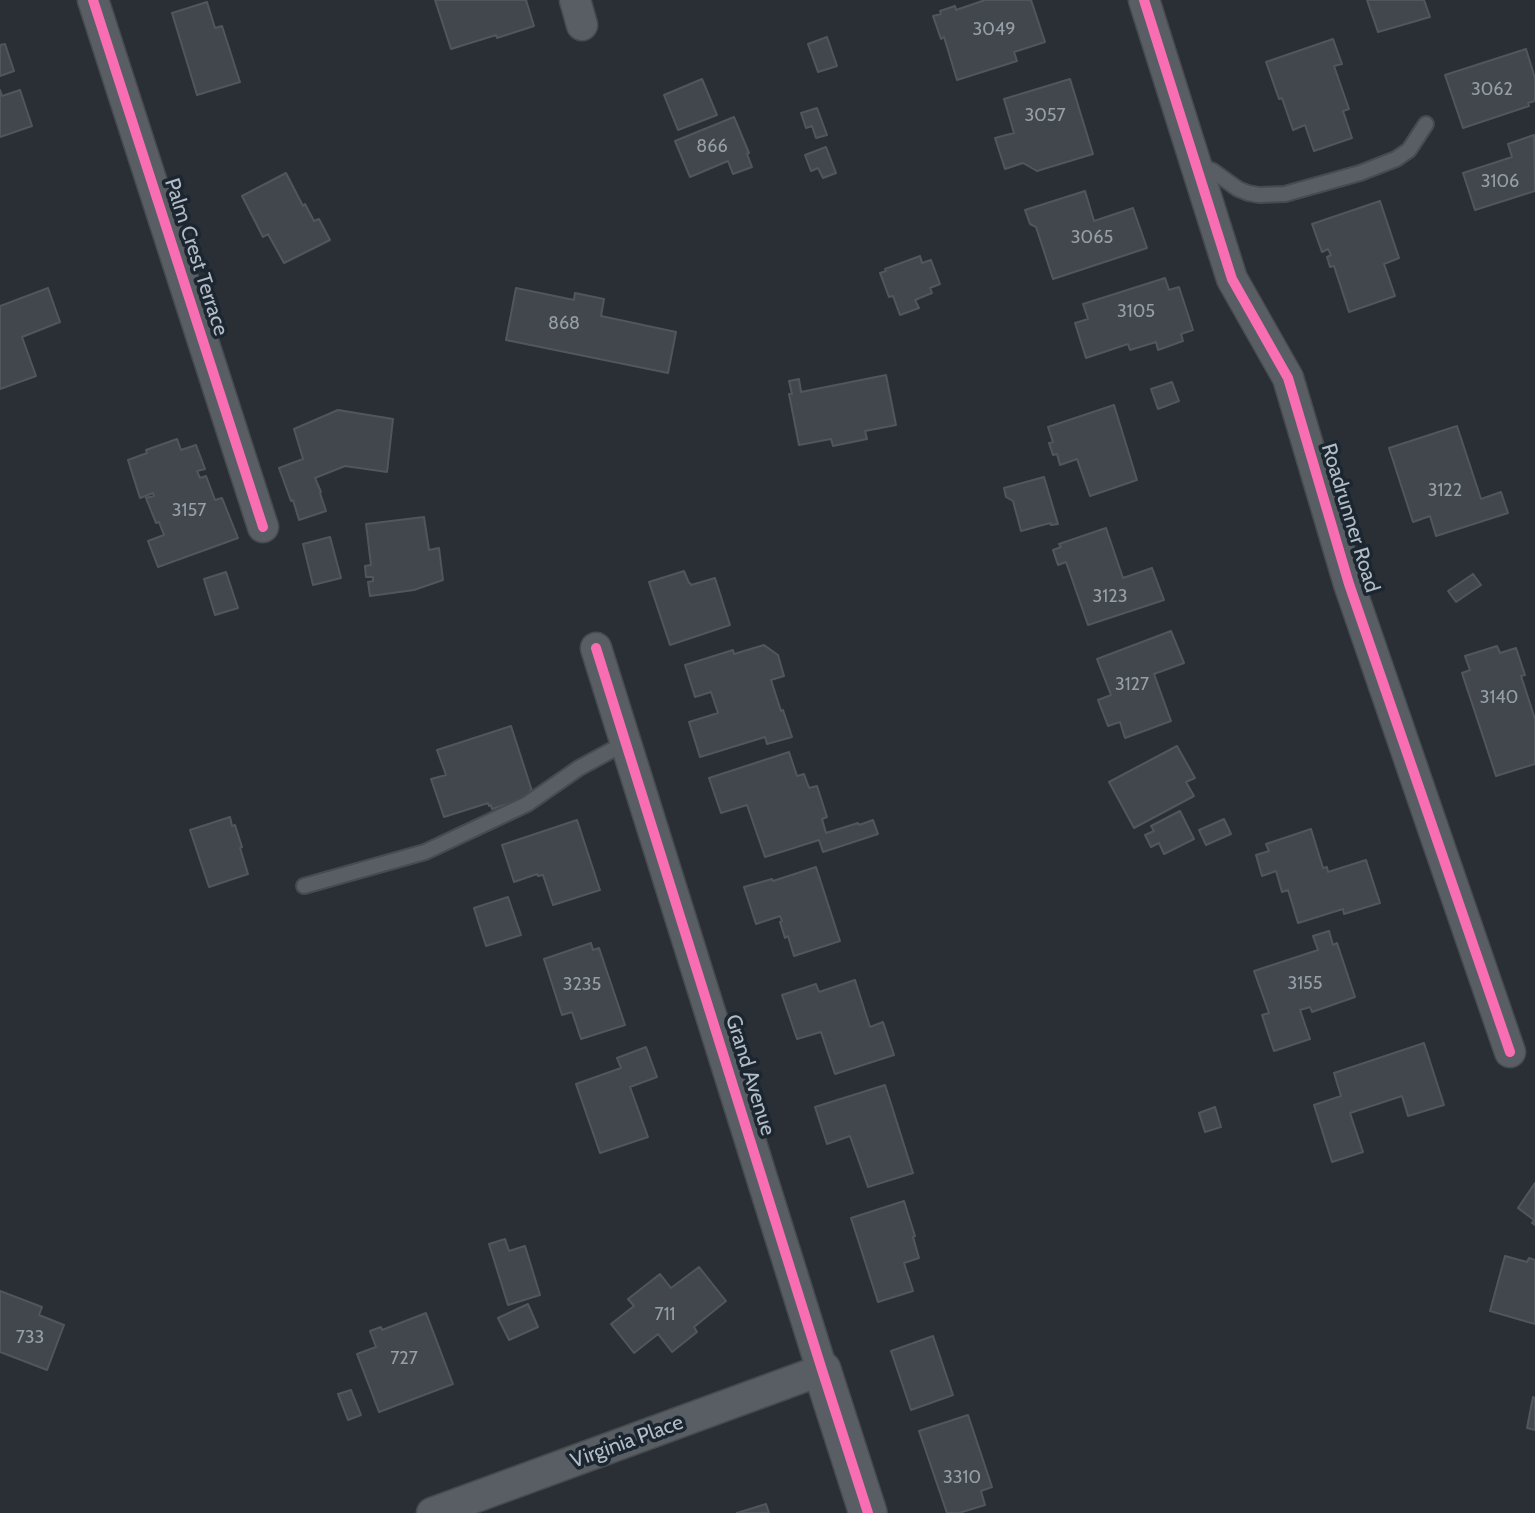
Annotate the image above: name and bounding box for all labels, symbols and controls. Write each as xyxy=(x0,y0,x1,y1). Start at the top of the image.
house number: 3049 xyxy=(973,19,1015,41)
house number: 3062 xyxy=(1471,79,1513,101)
house number: 3057 xyxy=(1024,105,1066,127)
house number: 866 xyxy=(696,136,728,158)
house number: 3106 xyxy=(1481,171,1519,193)
street label: Palm Crest Terrace xyxy=(159,175,233,339)
house number: 3065 xyxy=(1071,227,1113,249)
house number: 3105 xyxy=(1117,301,1155,323)
house number: 868 xyxy=(548,313,580,335)
street label: Roadrunner Road xyxy=(1315,441,1385,595)
house number: 3122 xyxy=(1428,480,1462,502)
house number: 3157 xyxy=(172,500,206,522)
house number: 3123 xyxy=(1093,586,1127,608)
house number: 3127 xyxy=(1115,674,1149,696)
house number: 3140 xyxy=(1480,687,1518,709)
house number: 3155 xyxy=(1287,973,1323,995)
house number: 3235 xyxy=(563,974,601,996)
street label: Grand Avenue xyxy=(720,1011,780,1139)
house number: 711 xyxy=(655,1304,675,1326)
house number: 733 xyxy=(16,1327,44,1349)
house number: 727 xyxy=(390,1348,418,1370)
street label: Virginia Place xyxy=(567,1410,687,1474)
house number: 3310 xyxy=(943,1467,981,1489)

